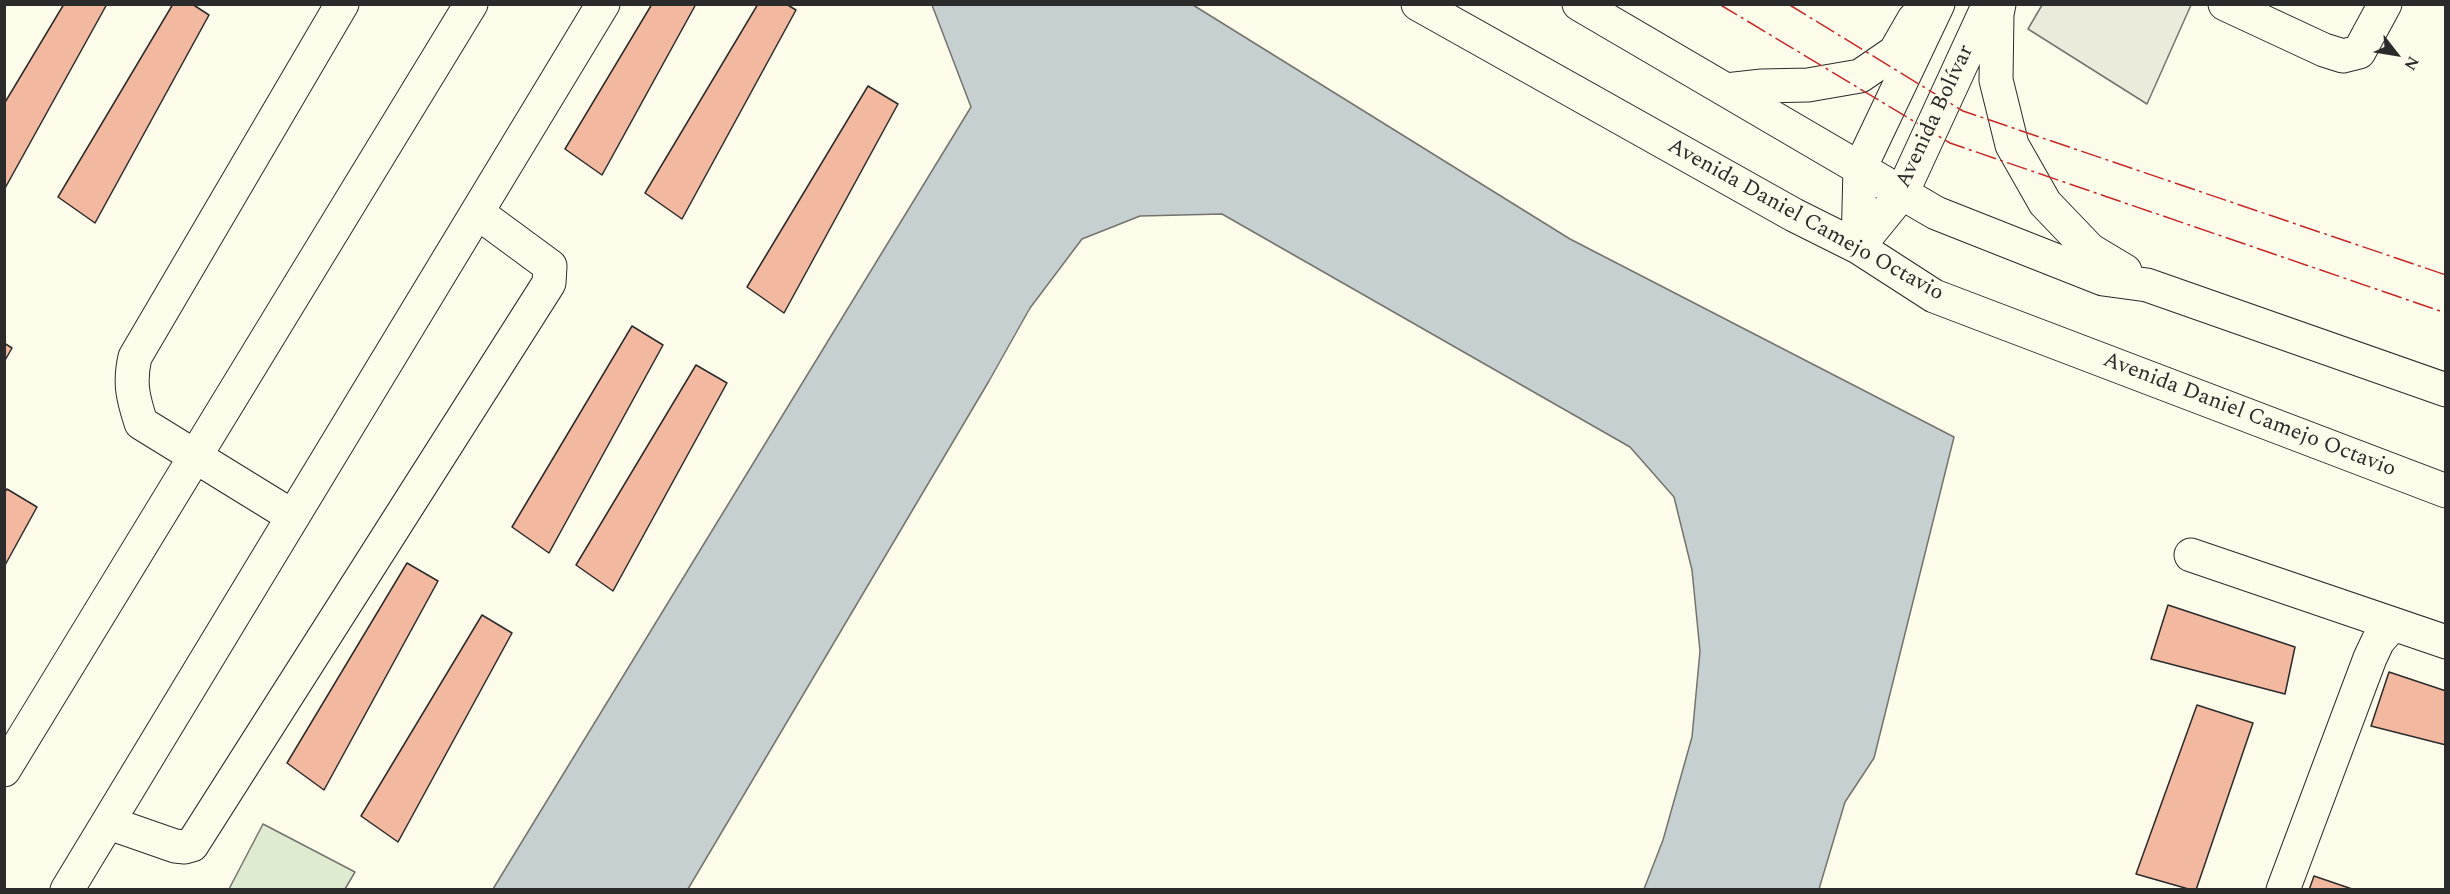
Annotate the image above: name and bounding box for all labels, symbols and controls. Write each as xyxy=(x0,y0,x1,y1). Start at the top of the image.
north arrow xyxy=(2366,24,2426,84)
street label: Avenida Bolívar xyxy=(1891,41,1981,193)
text: N xyxy=(2398,51,2425,75)
street label: Avenida Daniel Camejo Octavio xyxy=(1662,134,1948,308)
street label: Avenida Daniel Camejo Octavio xyxy=(2099,348,2399,484)

